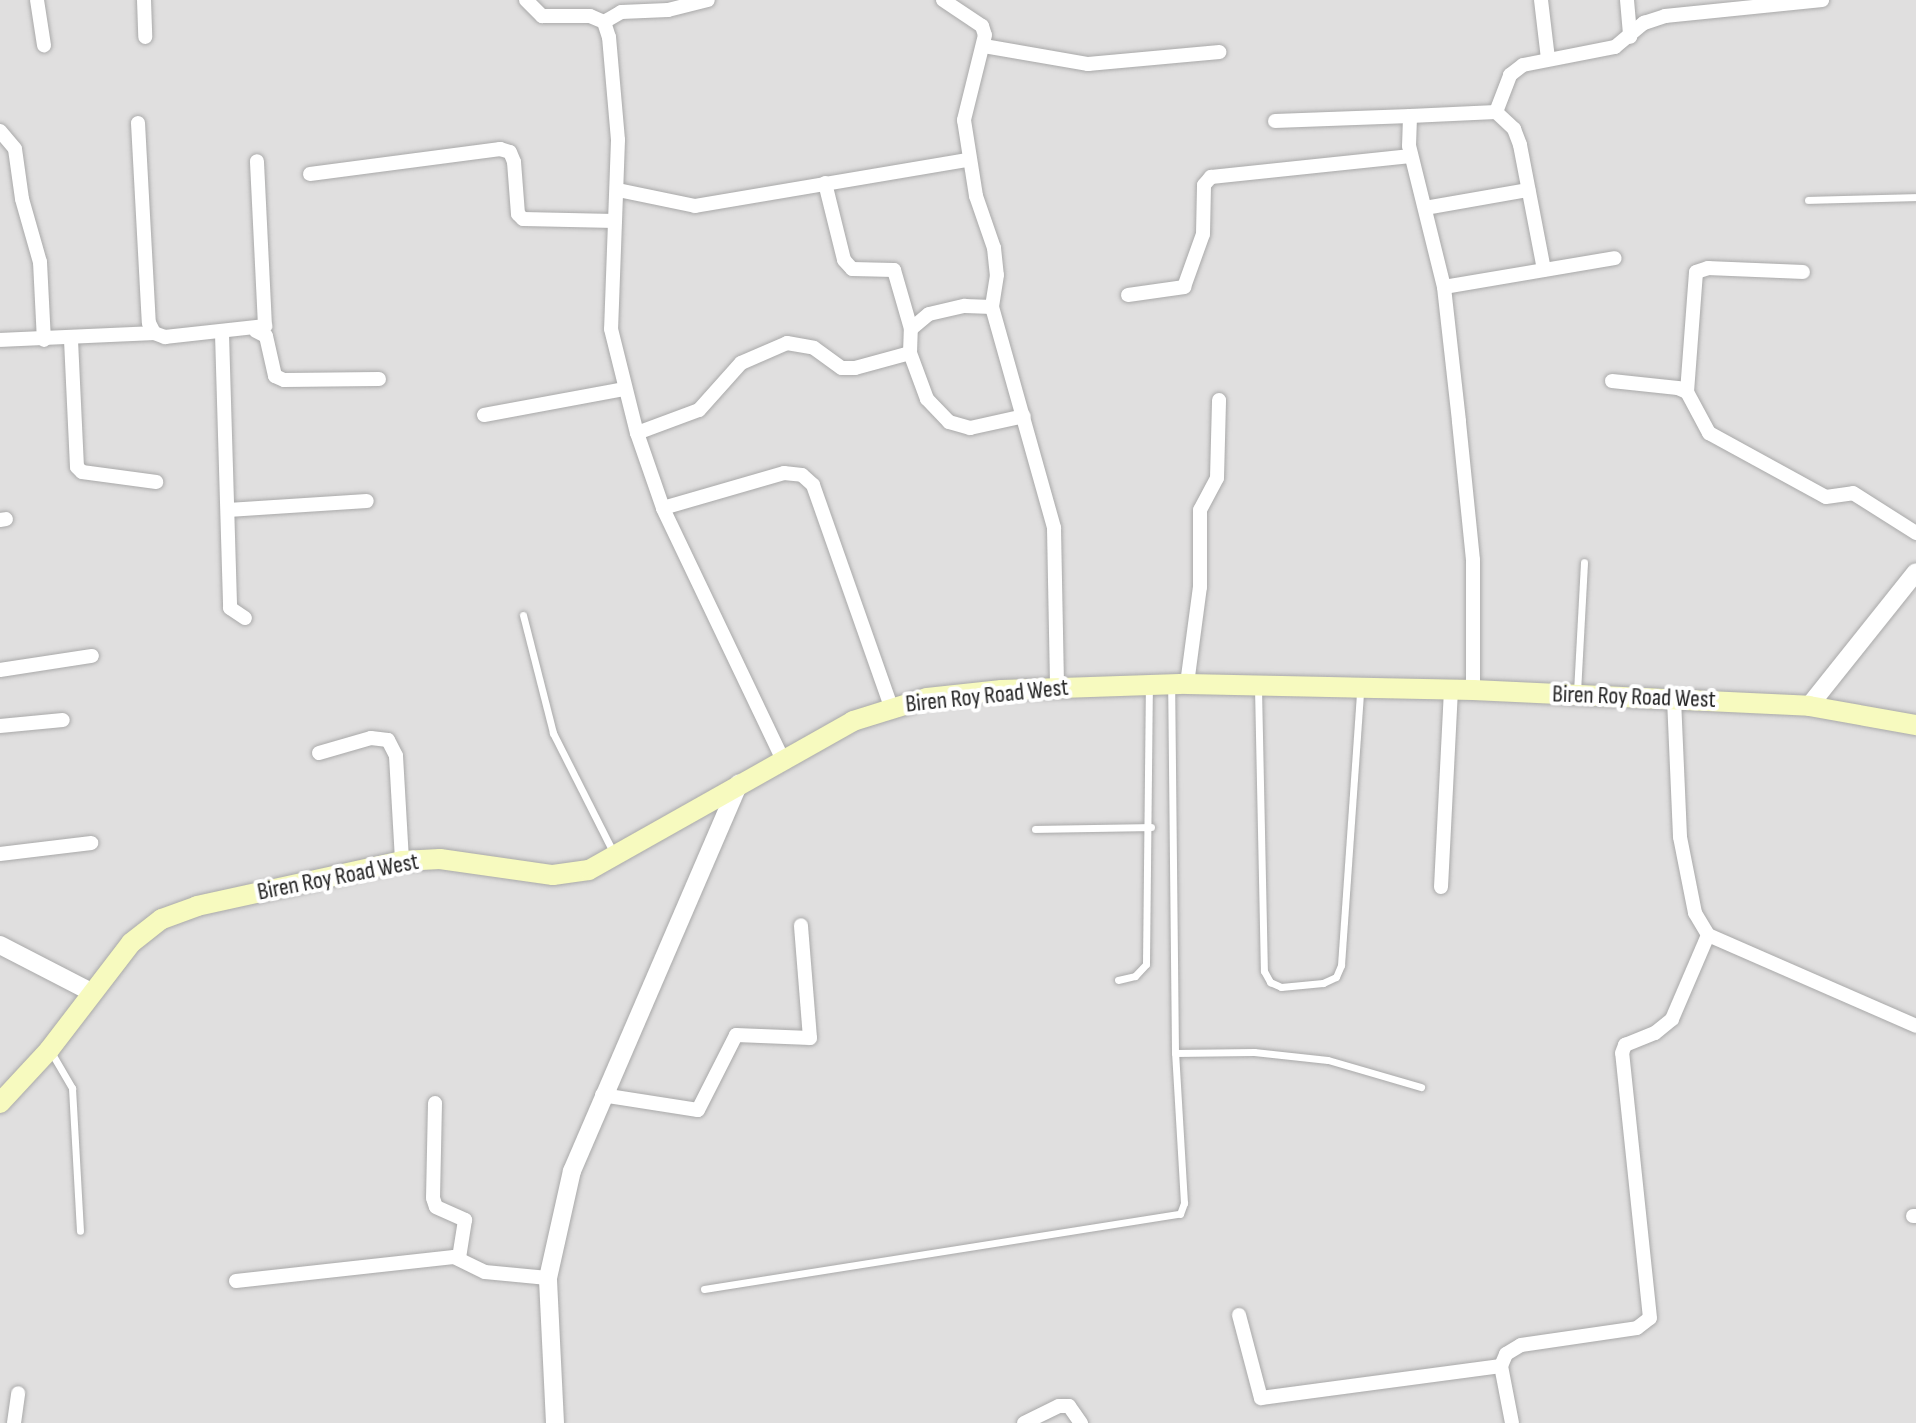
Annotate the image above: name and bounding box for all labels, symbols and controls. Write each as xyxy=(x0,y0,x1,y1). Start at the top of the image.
street label: Biren Roy Road West xyxy=(904,673,1070,719)
street label: Biren Roy Road West xyxy=(1552,680,1716,714)
street label: Biren Roy Road West xyxy=(255,847,421,907)

